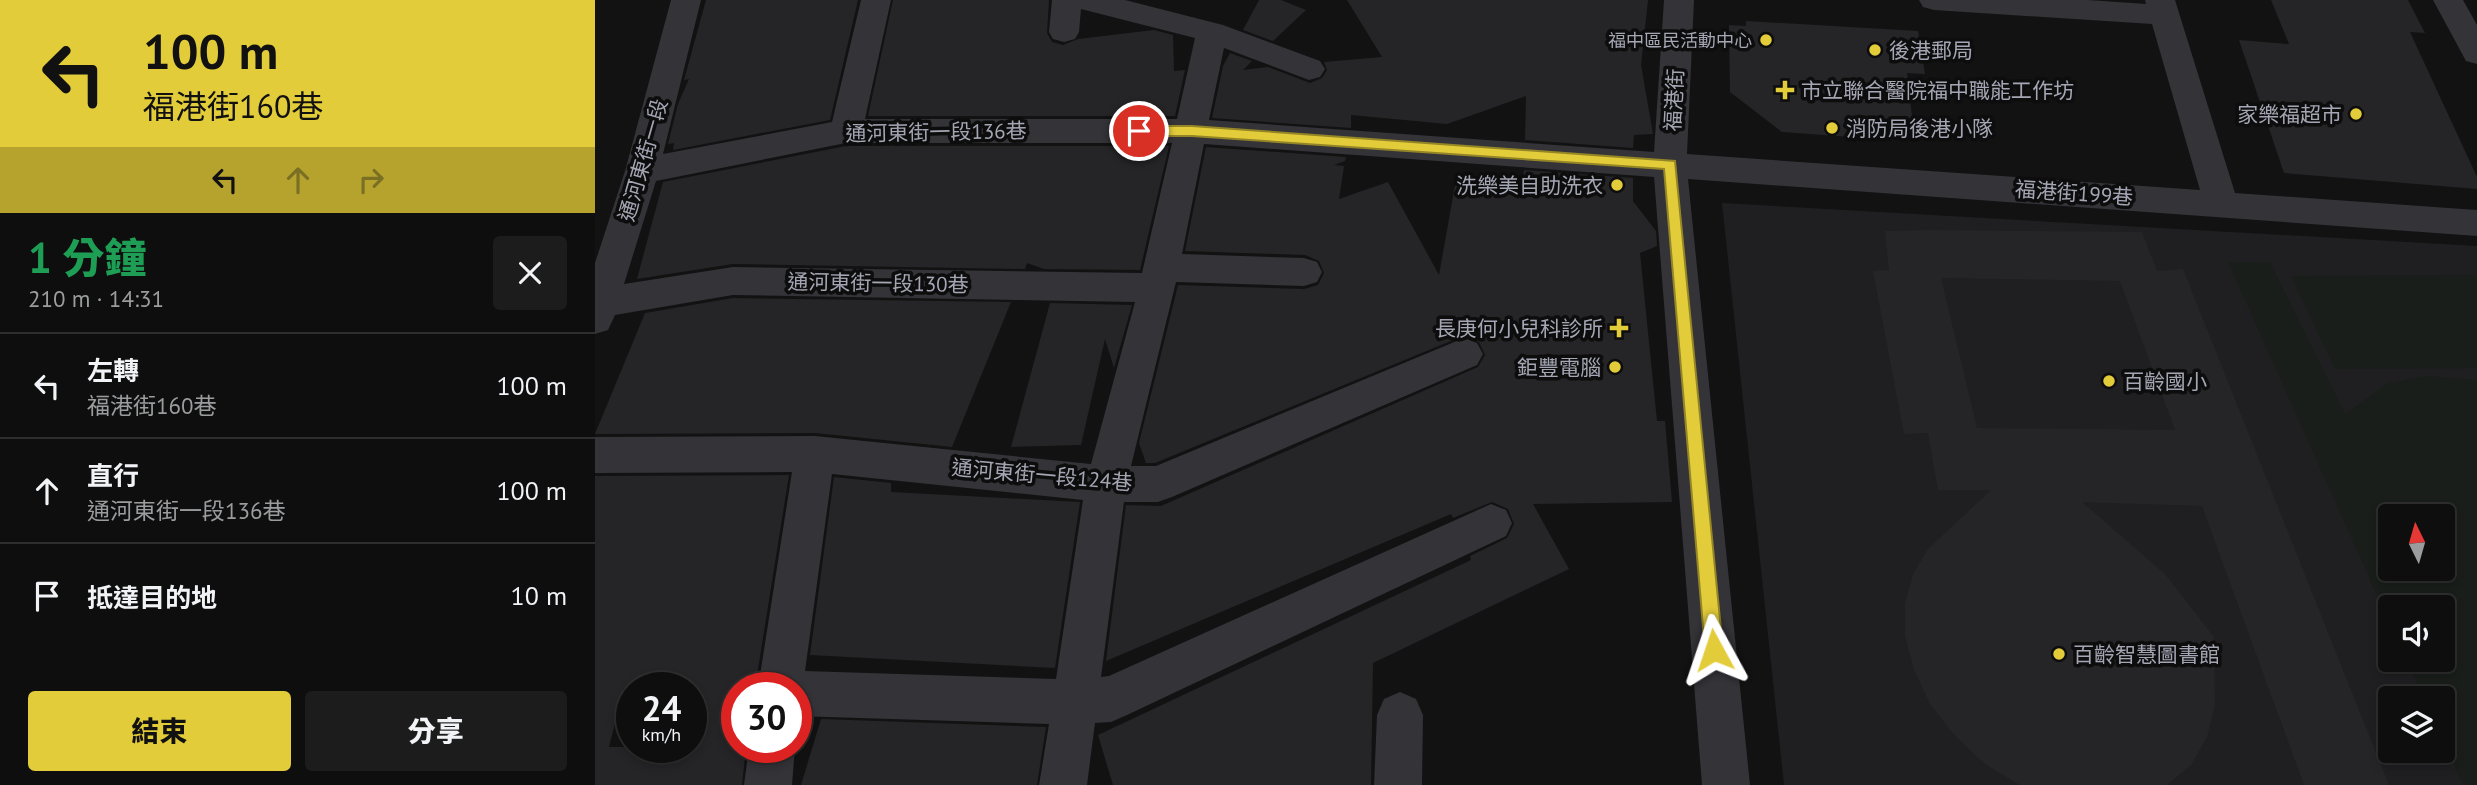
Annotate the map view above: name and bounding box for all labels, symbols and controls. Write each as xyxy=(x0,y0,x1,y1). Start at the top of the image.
text: 100 m xyxy=(143,19,278,83)
icon: left xyxy=(28,28,119,119)
place label: 福中區民活動中心 xyxy=(1608,29,1752,52)
marker: 福中區民活動中心 xyxy=(1758,32,1774,48)
place label: 後港郵局 xyxy=(1889,37,1973,64)
marker: 後港郵局 xyxy=(1867,42,1883,58)
street label: 福港街 xyxy=(1659,68,1689,132)
place label: 市立聯合醫院福中職能工作坊 xyxy=(1801,77,2074,104)
marker: 市立聯合醫院福中職能工作坊 xyxy=(1775,80,1795,100)
text: 福港街160巷 xyxy=(143,85,323,127)
street label: 通河東街一段 xyxy=(613,96,673,224)
pin xyxy=(1109,101,1169,161)
place label: 家樂福超市 xyxy=(2237,101,2342,128)
marker: 家樂福超市 xyxy=(2348,106,2364,122)
icon: arrive xyxy=(1120,112,1158,150)
place label: 消防局後港小隊 xyxy=(1846,115,1993,142)
street label: 通河東街一段136巷 xyxy=(845,117,1027,147)
marker: 消防局後港小隊 xyxy=(1824,120,1840,136)
icon: left xyxy=(206,161,244,199)
icon: ahead xyxy=(279,161,317,199)
icon: right xyxy=(352,161,390,199)
place label: 洗樂美自助洗衣 xyxy=(1456,172,1603,199)
street label: 福港街199巷 xyxy=(2014,175,2134,211)
marker: 洗樂美自助洗衣 xyxy=(1609,177,1625,193)
text: 1 分鐘 xyxy=(28,230,146,285)
button: close xyxy=(493,236,567,310)
street label: 通河東街一段130巷 xyxy=(787,268,969,298)
text: 210 m · 14:31 xyxy=(28,284,164,313)
place label: 長庚何小兒科診所 xyxy=(1435,315,1603,342)
marker: 長庚何小兒科診所 xyxy=(1609,318,1629,338)
text: 左轉 xyxy=(87,354,139,387)
place label: 鉅豐電腦 xyxy=(1517,354,1601,381)
marker: 鉅豐電腦 xyxy=(1607,359,1623,375)
icon: left xyxy=(28,367,66,405)
place label: 百齡國小 xyxy=(2123,368,2207,395)
text: 100 m xyxy=(496,369,567,402)
marker: 百齡國小 xyxy=(2101,373,2117,389)
text: 福港街160巷 xyxy=(87,391,217,420)
street label: 通河東街一段124巷 xyxy=(950,454,1134,496)
text: 直行 xyxy=(87,459,139,492)
icon: ahead xyxy=(28,472,66,510)
text: 100 m xyxy=(496,474,567,507)
text: 通河東街一段136巷 xyxy=(87,496,286,525)
north arrow xyxy=(2378,504,2455,581)
map controls xyxy=(2378,504,2455,763)
icon: arrive xyxy=(28,577,66,615)
text: 10 m xyxy=(511,579,567,612)
text: 抵達目的地 xyxy=(87,581,217,614)
button: sound xyxy=(2378,595,2455,672)
position arrow xyxy=(1677,613,1751,687)
place label: 百齡智慧圖書館 xyxy=(2073,641,2220,668)
marker: 百齡智慧圖書館 xyxy=(2051,646,2067,662)
speed limit sign: 30 xyxy=(721,672,812,763)
text: 24 xyxy=(642,685,681,731)
button: layers xyxy=(2378,686,2455,763)
button: 結束 xyxy=(28,691,291,771)
button: 分享 xyxy=(305,691,567,771)
text: km/h xyxy=(642,723,681,746)

